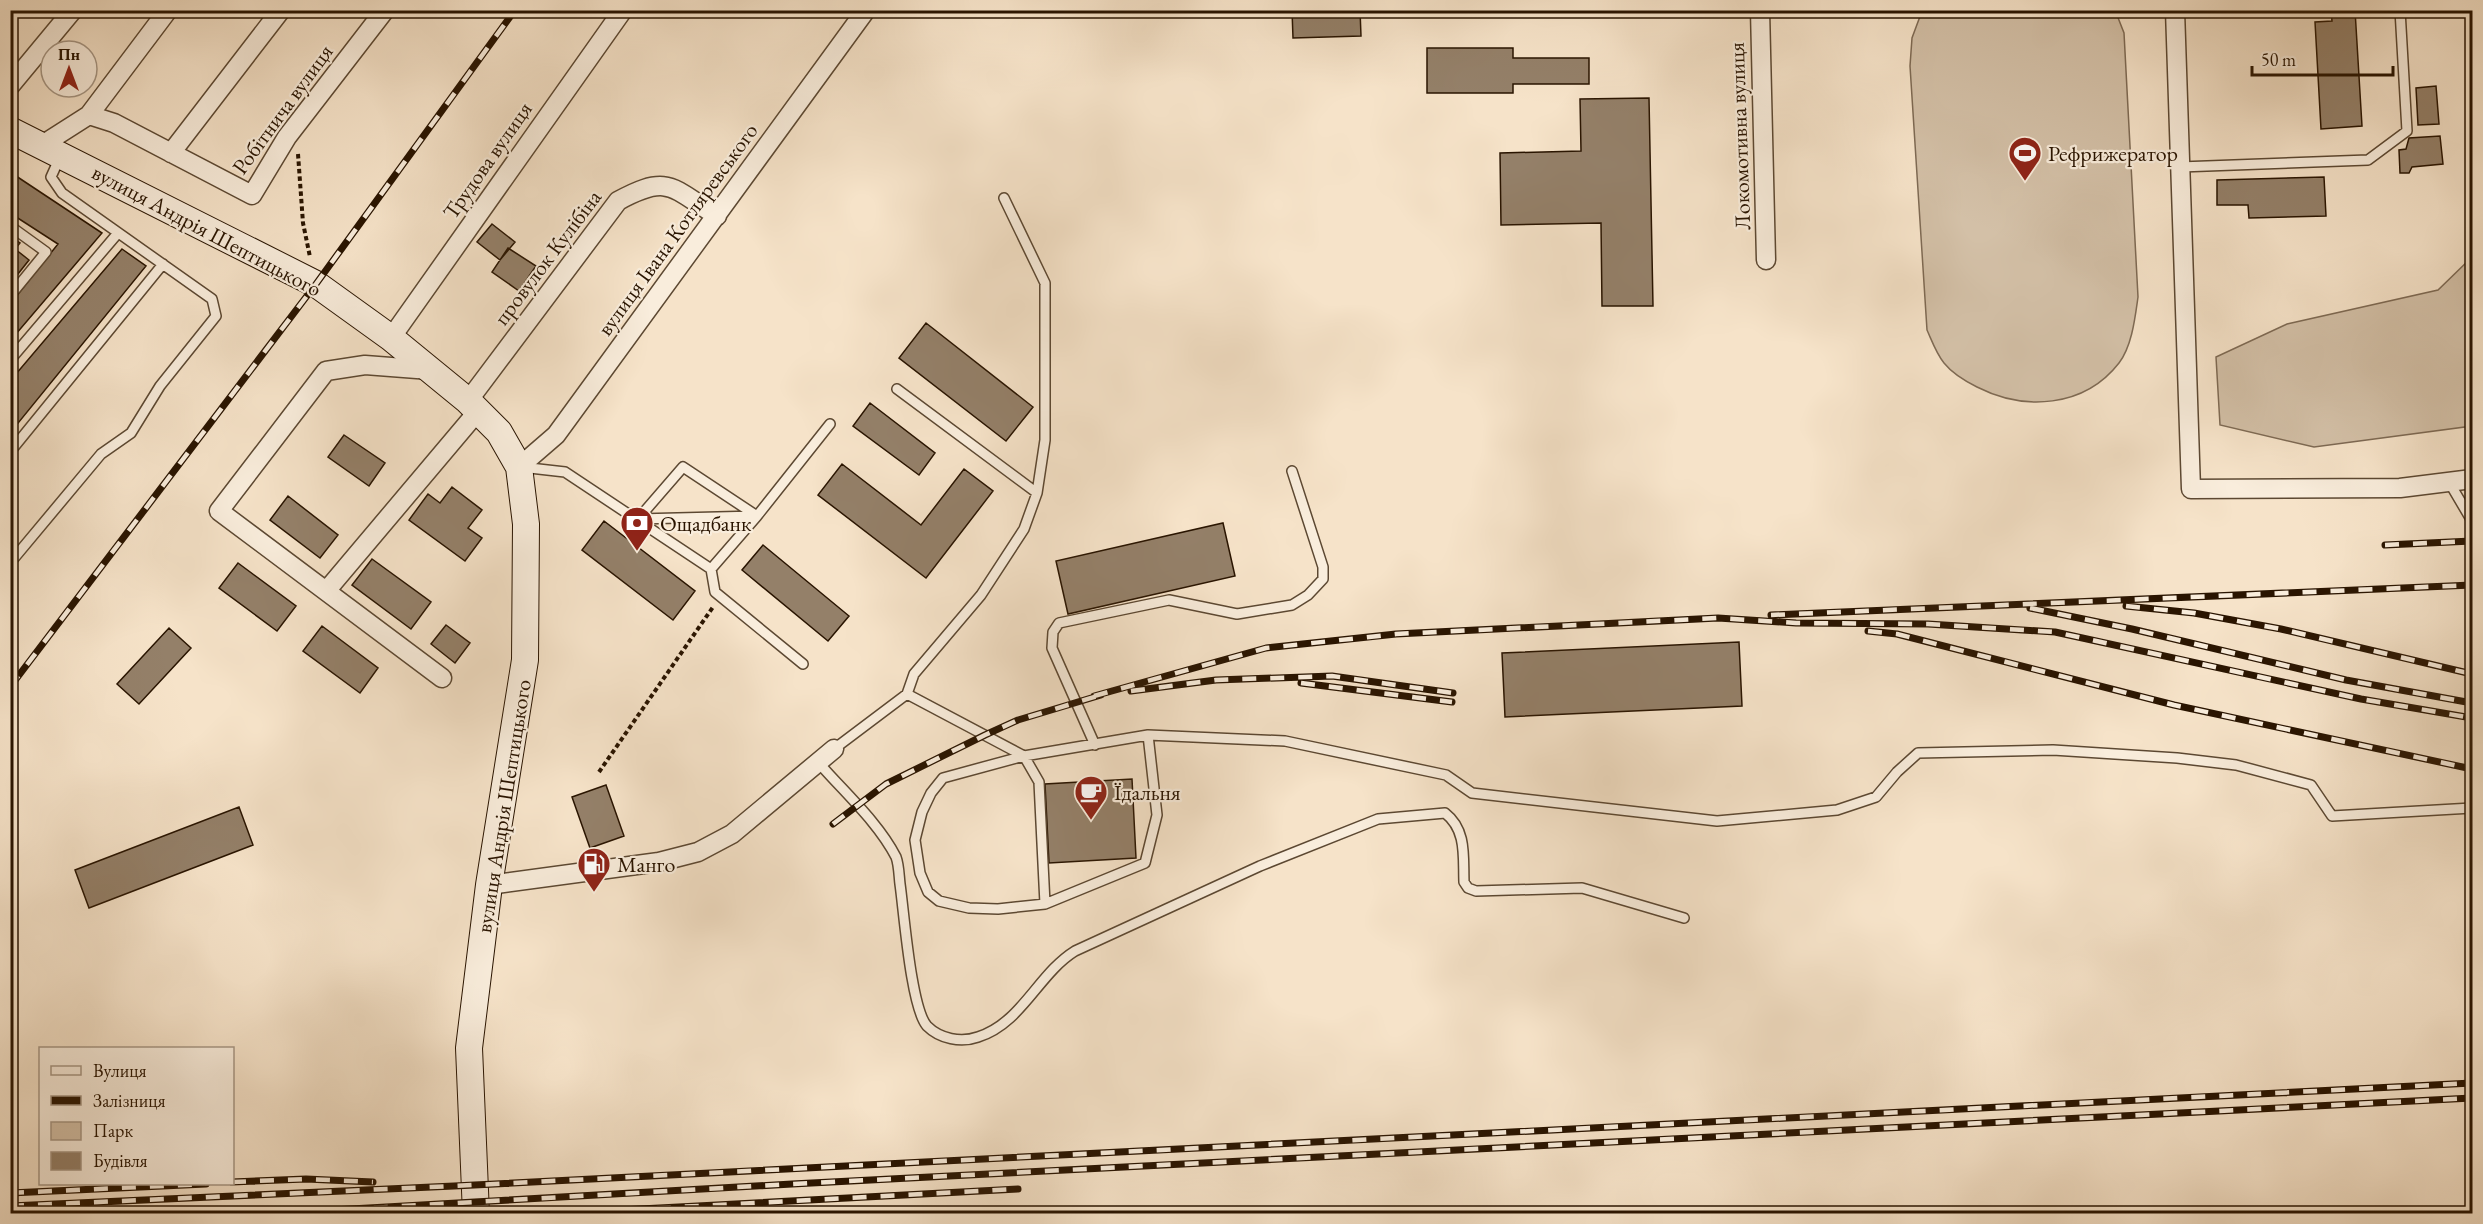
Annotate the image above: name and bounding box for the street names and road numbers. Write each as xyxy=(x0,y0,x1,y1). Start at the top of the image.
street label: Робітнича вулиця xyxy=(225,38,340,180)
street label: Локомотивна вулиця xyxy=(1722,41,1757,230)
street label: Трудова вулиця xyxy=(436,96,539,225)
street label: вулиця Івана Котляревського xyxy=(590,117,764,341)
street label: вулиця Андрія Шептицького xyxy=(87,158,327,303)
street label: провулок Кулібіна xyxy=(487,183,608,331)
street label: вулиця Андрія Шептицького xyxy=(469,677,538,935)

